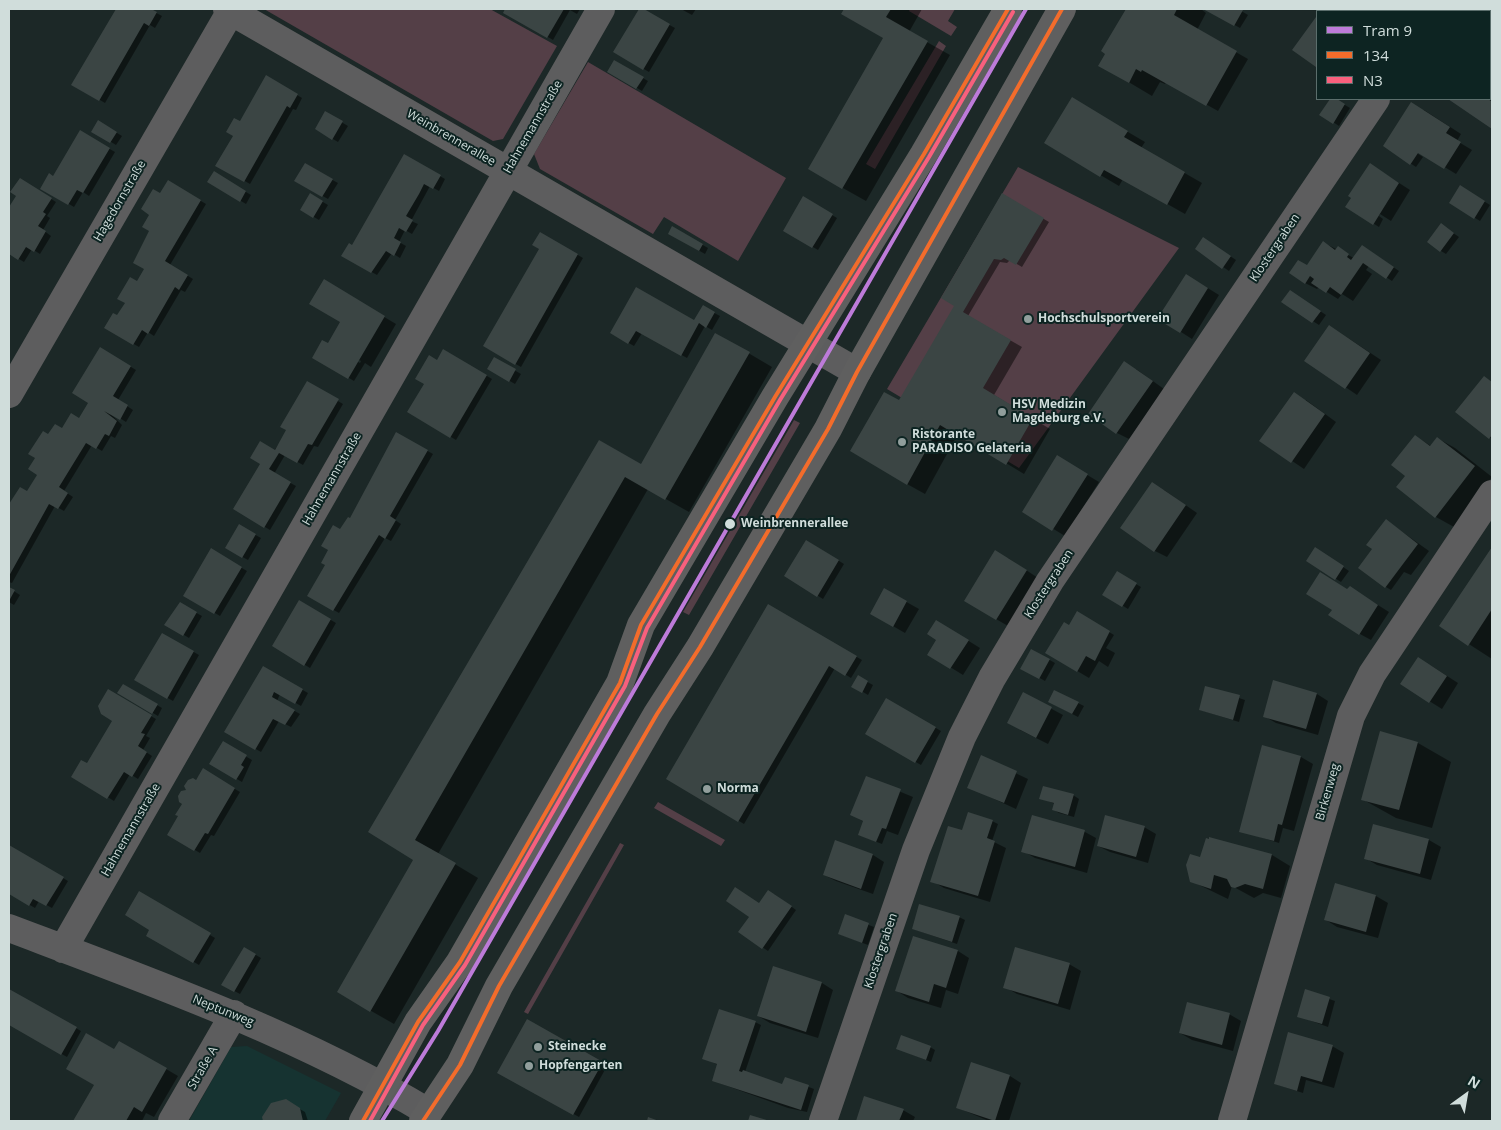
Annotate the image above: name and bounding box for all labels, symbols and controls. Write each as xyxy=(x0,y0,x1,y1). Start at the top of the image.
legend xyxy=(1316,10,1491,100)
text: Tram 9 xyxy=(1363,20,1412,40)
text: 134 xyxy=(1363,45,1389,65)
text: N3 xyxy=(1363,70,1383,90)
street label: Hahnemannstraße xyxy=(500,78,566,176)
street label: Weinbrennerallee xyxy=(404,107,498,169)
street label: Hagedornstraße xyxy=(91,158,149,244)
street label: Klostergraben xyxy=(1247,211,1303,285)
place label: Hochschulsportverein xyxy=(1038,312,1170,326)
marker: Hochschulsportverein xyxy=(1022,313,1034,325)
place label: HSV Medizin Magdeburg e.V. xyxy=(1012,398,1105,426)
marker: HSV Medizin Magdeburg e.V. xyxy=(996,406,1008,418)
place label: Ristorante PARADISO Gelateria xyxy=(912,428,1031,456)
street label: Hahnemannstraße xyxy=(299,430,365,528)
marker: Ristorante PARADISO Gelateria xyxy=(896,436,908,448)
marker: Weinbrennerallee xyxy=(723,517,737,531)
place label: Weinbrennerallee xyxy=(741,517,848,531)
street label: Klostergraben xyxy=(1022,547,1076,621)
street label: Birkenweg xyxy=(1313,762,1343,822)
street label: Hahnemannstraße xyxy=(98,781,164,879)
place label: Norma xyxy=(717,782,759,796)
marker: Norma xyxy=(701,783,713,795)
street label: Klostergraben xyxy=(861,911,901,991)
street label: Neptunweg xyxy=(190,992,256,1030)
place label: Steinecke xyxy=(548,1040,606,1054)
marker: Steinecke xyxy=(532,1041,544,1053)
street label: Straße A xyxy=(185,1044,221,1092)
place label: Hopfengarten xyxy=(539,1059,622,1073)
marker: Hopfengarten xyxy=(523,1060,535,1072)
north arrow xyxy=(1441,1070,1491,1120)
text: N xyxy=(1464,1071,1484,1093)

